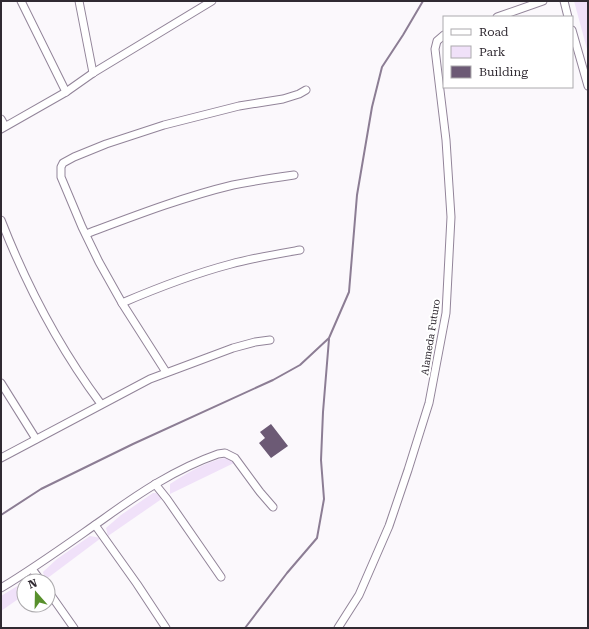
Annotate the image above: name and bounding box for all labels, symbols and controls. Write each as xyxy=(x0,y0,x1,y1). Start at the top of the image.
legend xyxy=(443,16,573,88)
text: Road xyxy=(479,25,509,39)
text: Park xyxy=(479,45,506,59)
text: Building xyxy=(479,65,528,79)
street label: Alameda Futuro xyxy=(419,298,442,376)
north arrow xyxy=(16,573,56,613)
text: N xyxy=(27,576,39,592)

